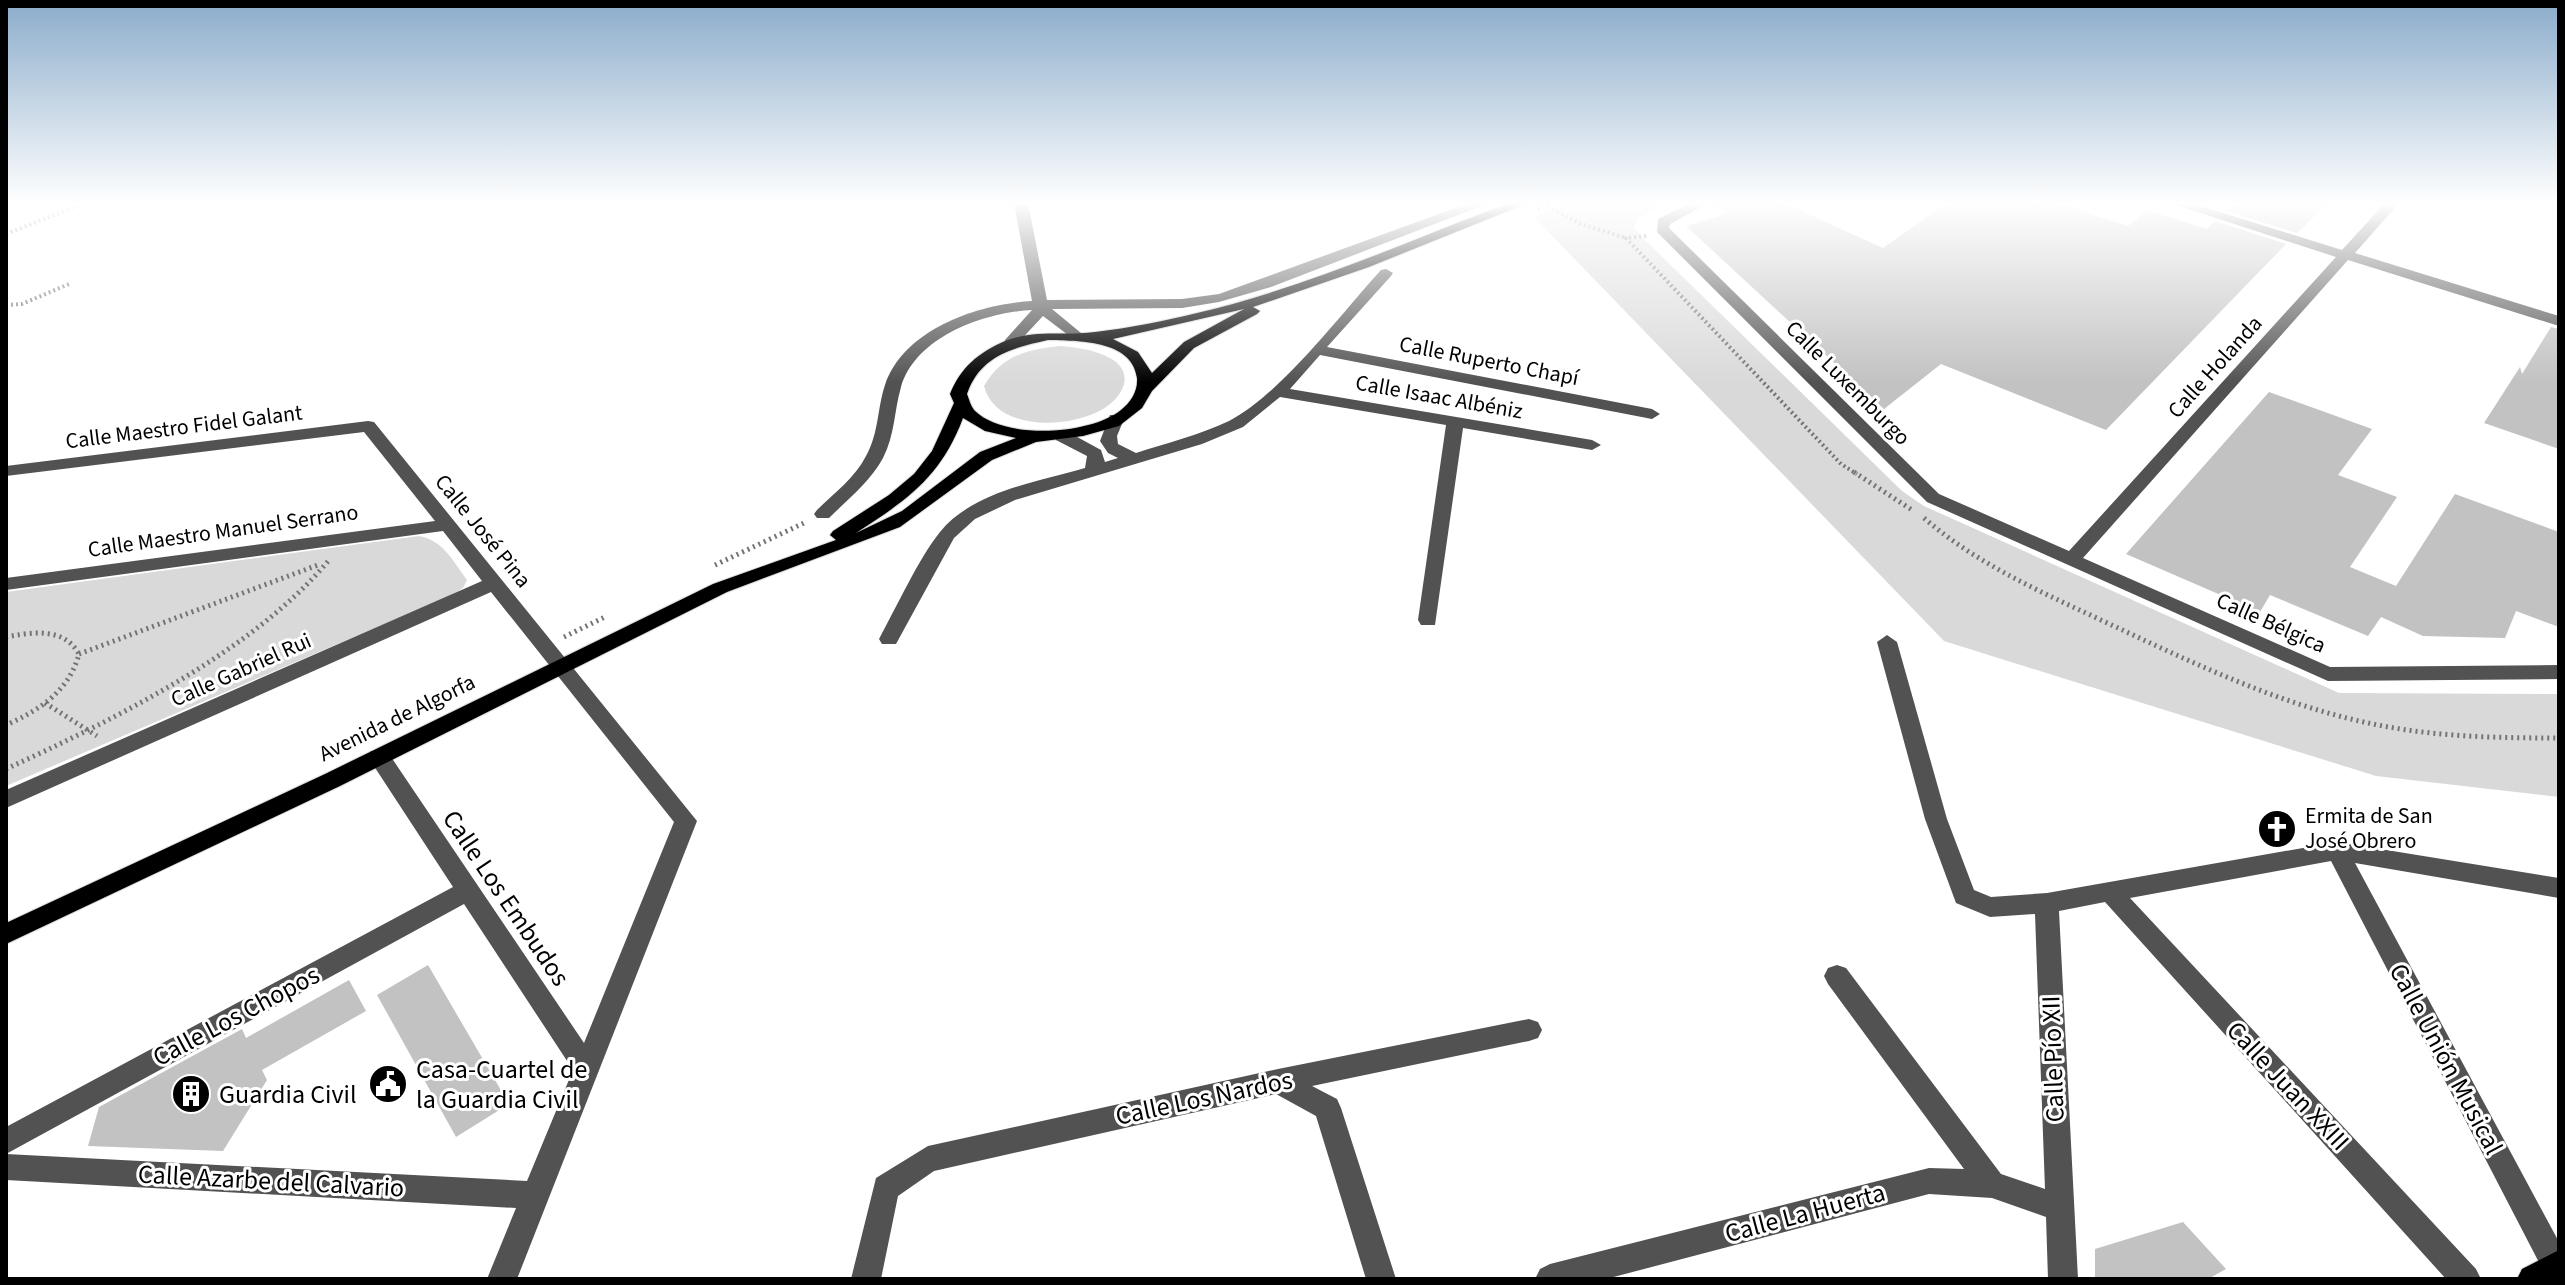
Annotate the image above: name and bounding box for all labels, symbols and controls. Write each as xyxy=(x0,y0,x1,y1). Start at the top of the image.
street label: Calle Holanda xyxy=(2160,309,2270,425)
street label: Calle Luxemburgo xyxy=(1778,313,1918,453)
street label: Calle Ruperto Chapí xyxy=(1397,328,1582,394)
street label: Calle Isaac Albéniz xyxy=(1353,367,1525,427)
street label: Calle Maestro Fidel Galant xyxy=(64,397,305,457)
street label: Calle José Pina xyxy=(427,467,539,595)
street label: Calle Maestro Manuel Serrano xyxy=(86,496,360,566)
street label: Calle Bélgica xyxy=(2211,585,2331,661)
street label: Calle Gabriel Rui xyxy=(166,625,316,715)
street label: Avenida de Algorfa xyxy=(313,666,481,770)
place label: Ermita de San José Obrero xyxy=(2305,800,2433,857)
street label: Calle Los Embudos xyxy=(433,803,579,993)
church icon: Ermita de San José Obrero xyxy=(2256,808,2298,850)
street label: Calle Los Chopos xyxy=(146,956,326,1076)
street label: Calle Unión Musical xyxy=(2380,957,2512,1161)
street label: Calle Pío XII xyxy=(2032,995,2074,1123)
street label: Calle Juan XXIII xyxy=(2218,1013,2358,1159)
place label: Casa-Cuartel de la Guardia Civil xyxy=(416,1051,587,1118)
street label: Calle Los Nardos xyxy=(1112,1061,1296,1135)
public building icon: Casa-Cuartel de la Guardia Civil xyxy=(367,1063,409,1105)
building icon: Guardia Civil xyxy=(170,1073,212,1115)
place label: Guardia Civil xyxy=(219,1076,357,1113)
street label: Calle Azarbe del Calvario xyxy=(137,1156,405,1206)
street label: Calle La Huerta xyxy=(1721,1174,1889,1252)

